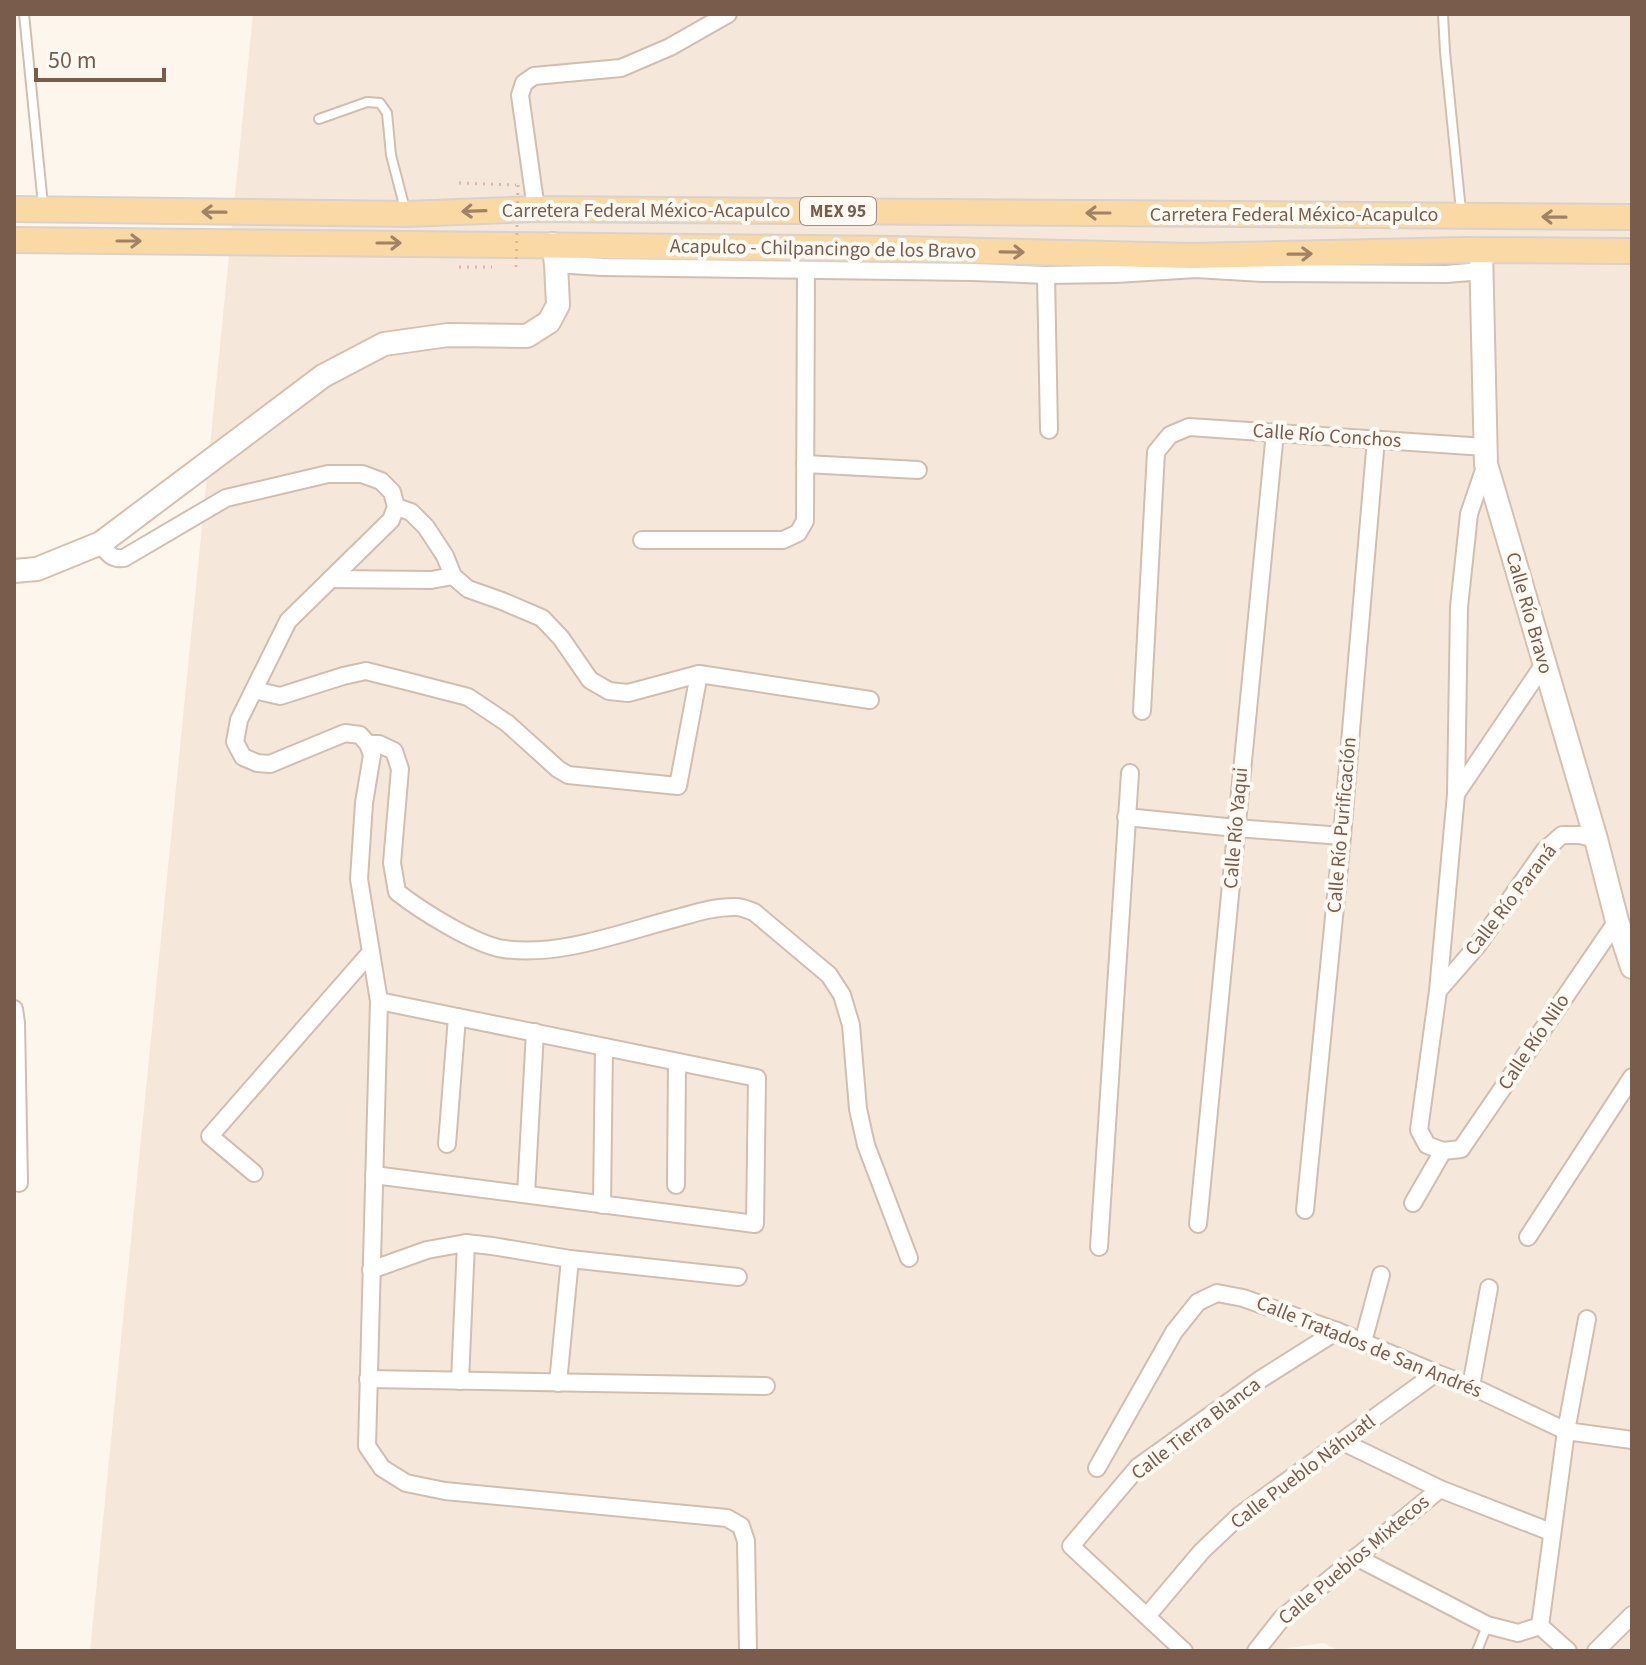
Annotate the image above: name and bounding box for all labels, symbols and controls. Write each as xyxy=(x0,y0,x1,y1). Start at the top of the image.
scale bar xyxy=(36,32,164,82)
text: 50 m xyxy=(48,43,97,78)
street label: Carretera Federal México-Acapulco xyxy=(502,197,790,225)
road number: MEX 95 xyxy=(800,197,876,225)
street label: Carretera Federal México-Acapulco xyxy=(1150,201,1438,229)
one-way arrow xyxy=(201,204,228,219)
one-way arrow xyxy=(461,204,488,219)
one-way arrow xyxy=(1085,205,1112,221)
one-way arrow xyxy=(1541,209,1568,224)
street label: Acapulco - Chilpancingo de los Bravo xyxy=(670,232,976,266)
one-way arrow xyxy=(115,233,142,249)
one-way arrow xyxy=(375,235,402,251)
one-way arrow xyxy=(999,244,1025,259)
one-way arrow xyxy=(1286,246,1313,261)
street label: Calle Río Conchos xyxy=(1252,417,1402,455)
street label: Calle Río Bravo xyxy=(1498,549,1560,677)
street label: Calle Río Purificación xyxy=(1320,736,1364,914)
street label: Calle Río Yaqui xyxy=(1217,766,1255,890)
street label: Calle Río Paraná xyxy=(1458,838,1564,962)
street label: Calle Río Nilo xyxy=(1491,988,1577,1096)
street label: Calle Tratados de San Andrés xyxy=(1252,1289,1486,1405)
street label: Calle Tierra Blanca xyxy=(1125,1371,1267,1487)
street label: Calle Pueblo Náhuatl xyxy=(1225,1408,1381,1536)
street label: Calle Pueblos Mixtecos xyxy=(1273,1488,1435,1632)

